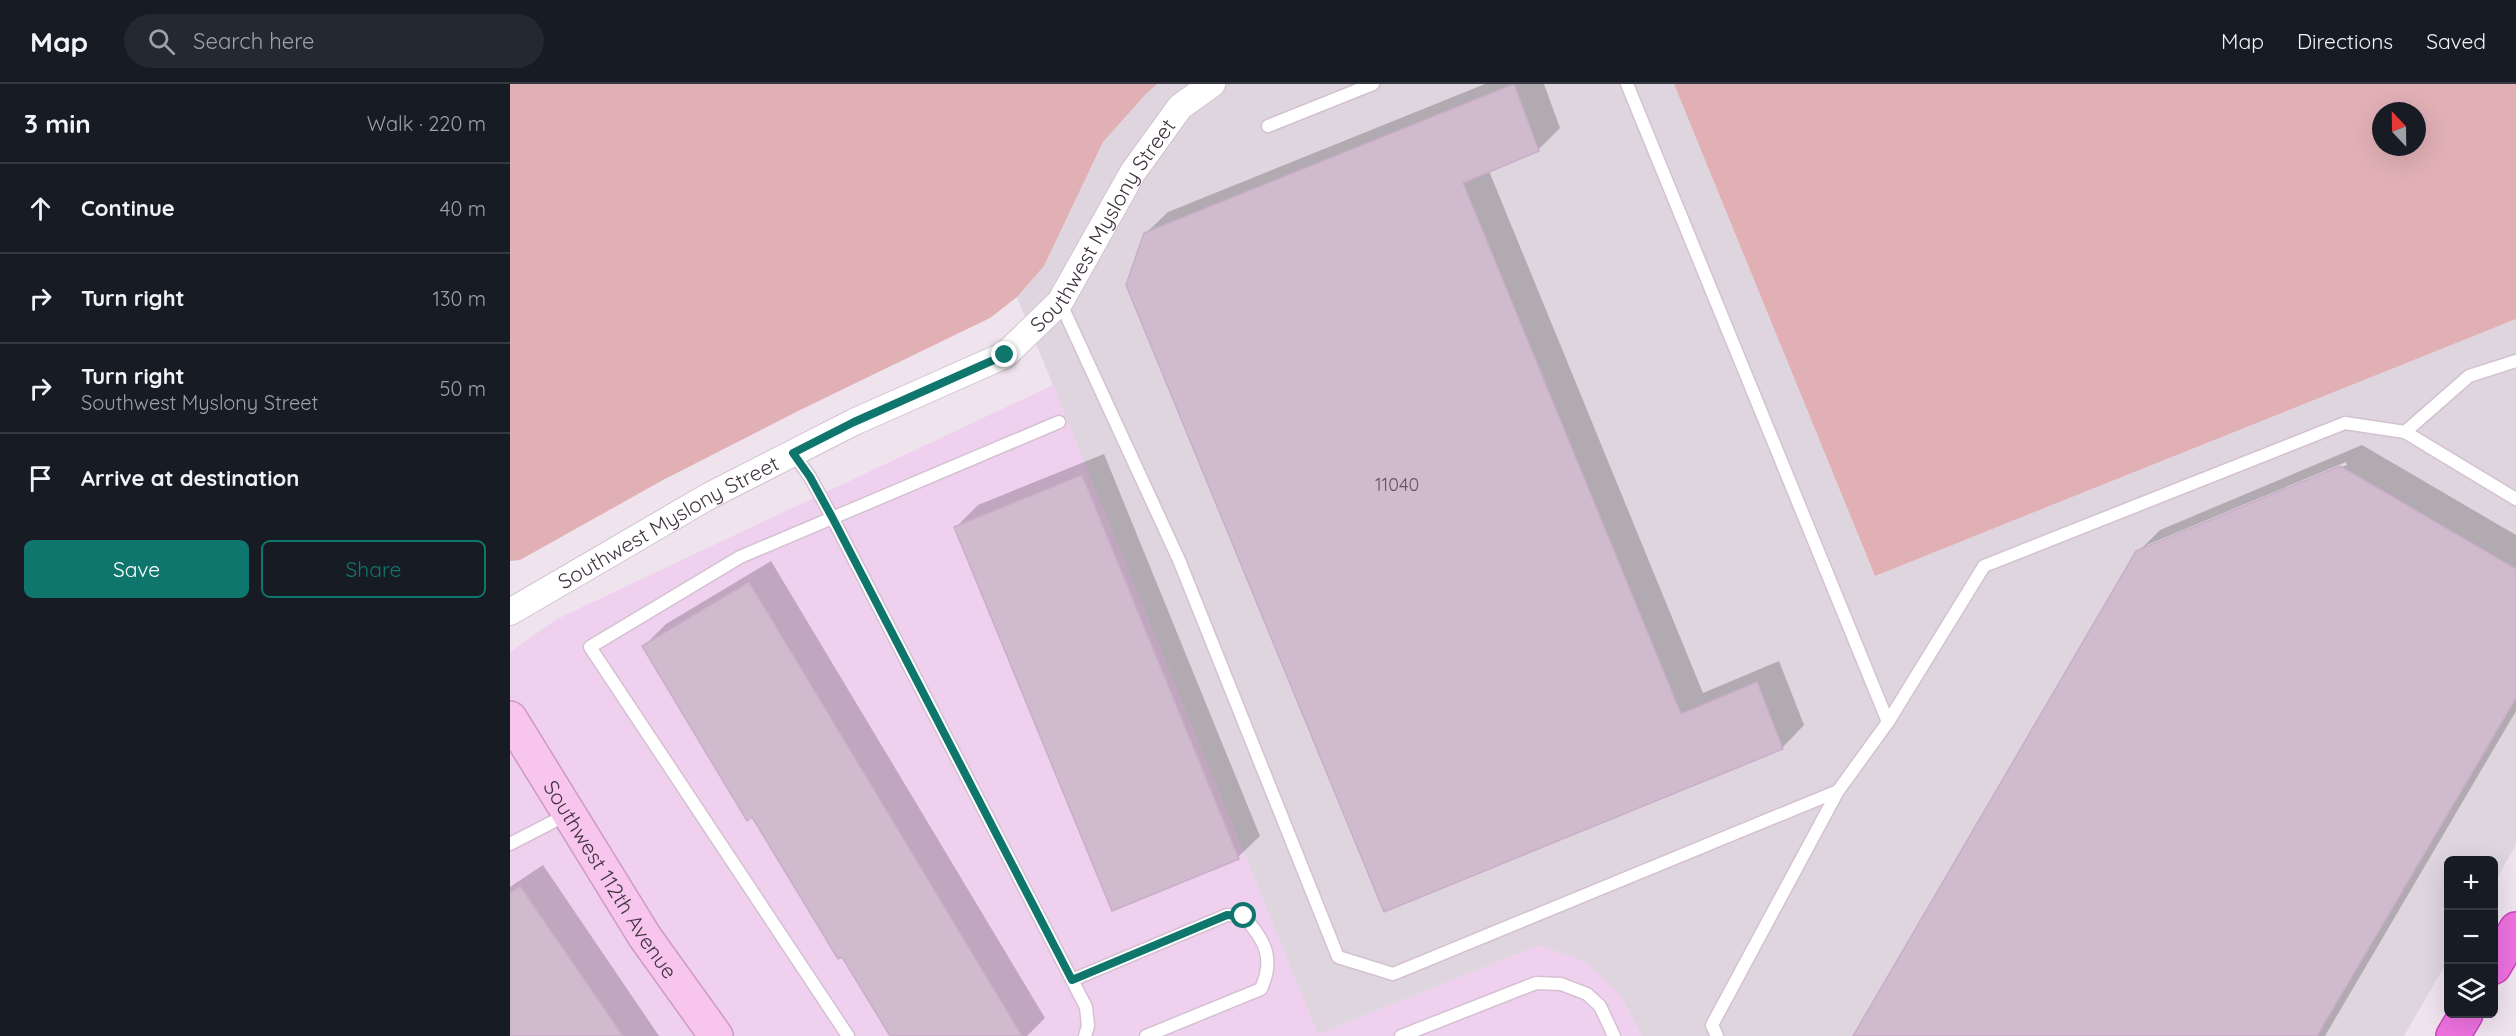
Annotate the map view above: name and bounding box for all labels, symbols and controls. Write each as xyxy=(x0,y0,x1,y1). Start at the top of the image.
search box xyxy=(124,14,544,68)
text: Map xyxy=(30,24,88,59)
icon: search xyxy=(145,25,178,58)
text: Search here xyxy=(193,27,315,55)
text: Map xyxy=(2221,28,2264,54)
text: Directions xyxy=(2297,28,2393,54)
text: Saved xyxy=(2426,28,2486,54)
north arrow xyxy=(2372,102,2426,156)
text: 3 min xyxy=(24,107,91,140)
text: Walk · 220 m xyxy=(367,111,486,136)
street label: Southwest Myslony Street xyxy=(1024,113,1180,337)
icon: ahead xyxy=(24,192,57,225)
text: Continue xyxy=(81,194,175,222)
text: 40 m xyxy=(440,196,486,221)
icon: right xyxy=(24,282,57,315)
text: Turn right xyxy=(81,284,185,312)
text: 130 m xyxy=(433,286,486,311)
route end xyxy=(991,341,1017,367)
text: Turn right xyxy=(81,362,185,390)
icon: right xyxy=(24,372,57,405)
text: 50 m xyxy=(440,376,486,401)
text: Southwest Myslony Street xyxy=(81,390,318,415)
street label: Southwest Myslony Street xyxy=(553,450,783,594)
icon: arrive xyxy=(24,462,57,495)
text: Arrive at destination xyxy=(81,464,299,492)
house number: 11040 xyxy=(1375,473,1419,496)
button: Save xyxy=(24,540,249,598)
button: Share xyxy=(261,540,486,598)
street label: Southwest 112th Avenue xyxy=(538,775,683,983)
map controls xyxy=(2444,856,2498,1018)
button: + xyxy=(2444,856,2498,910)
route start xyxy=(1230,902,1256,928)
button: − xyxy=(2444,910,2498,964)
button: layers xyxy=(2444,964,2498,1018)

